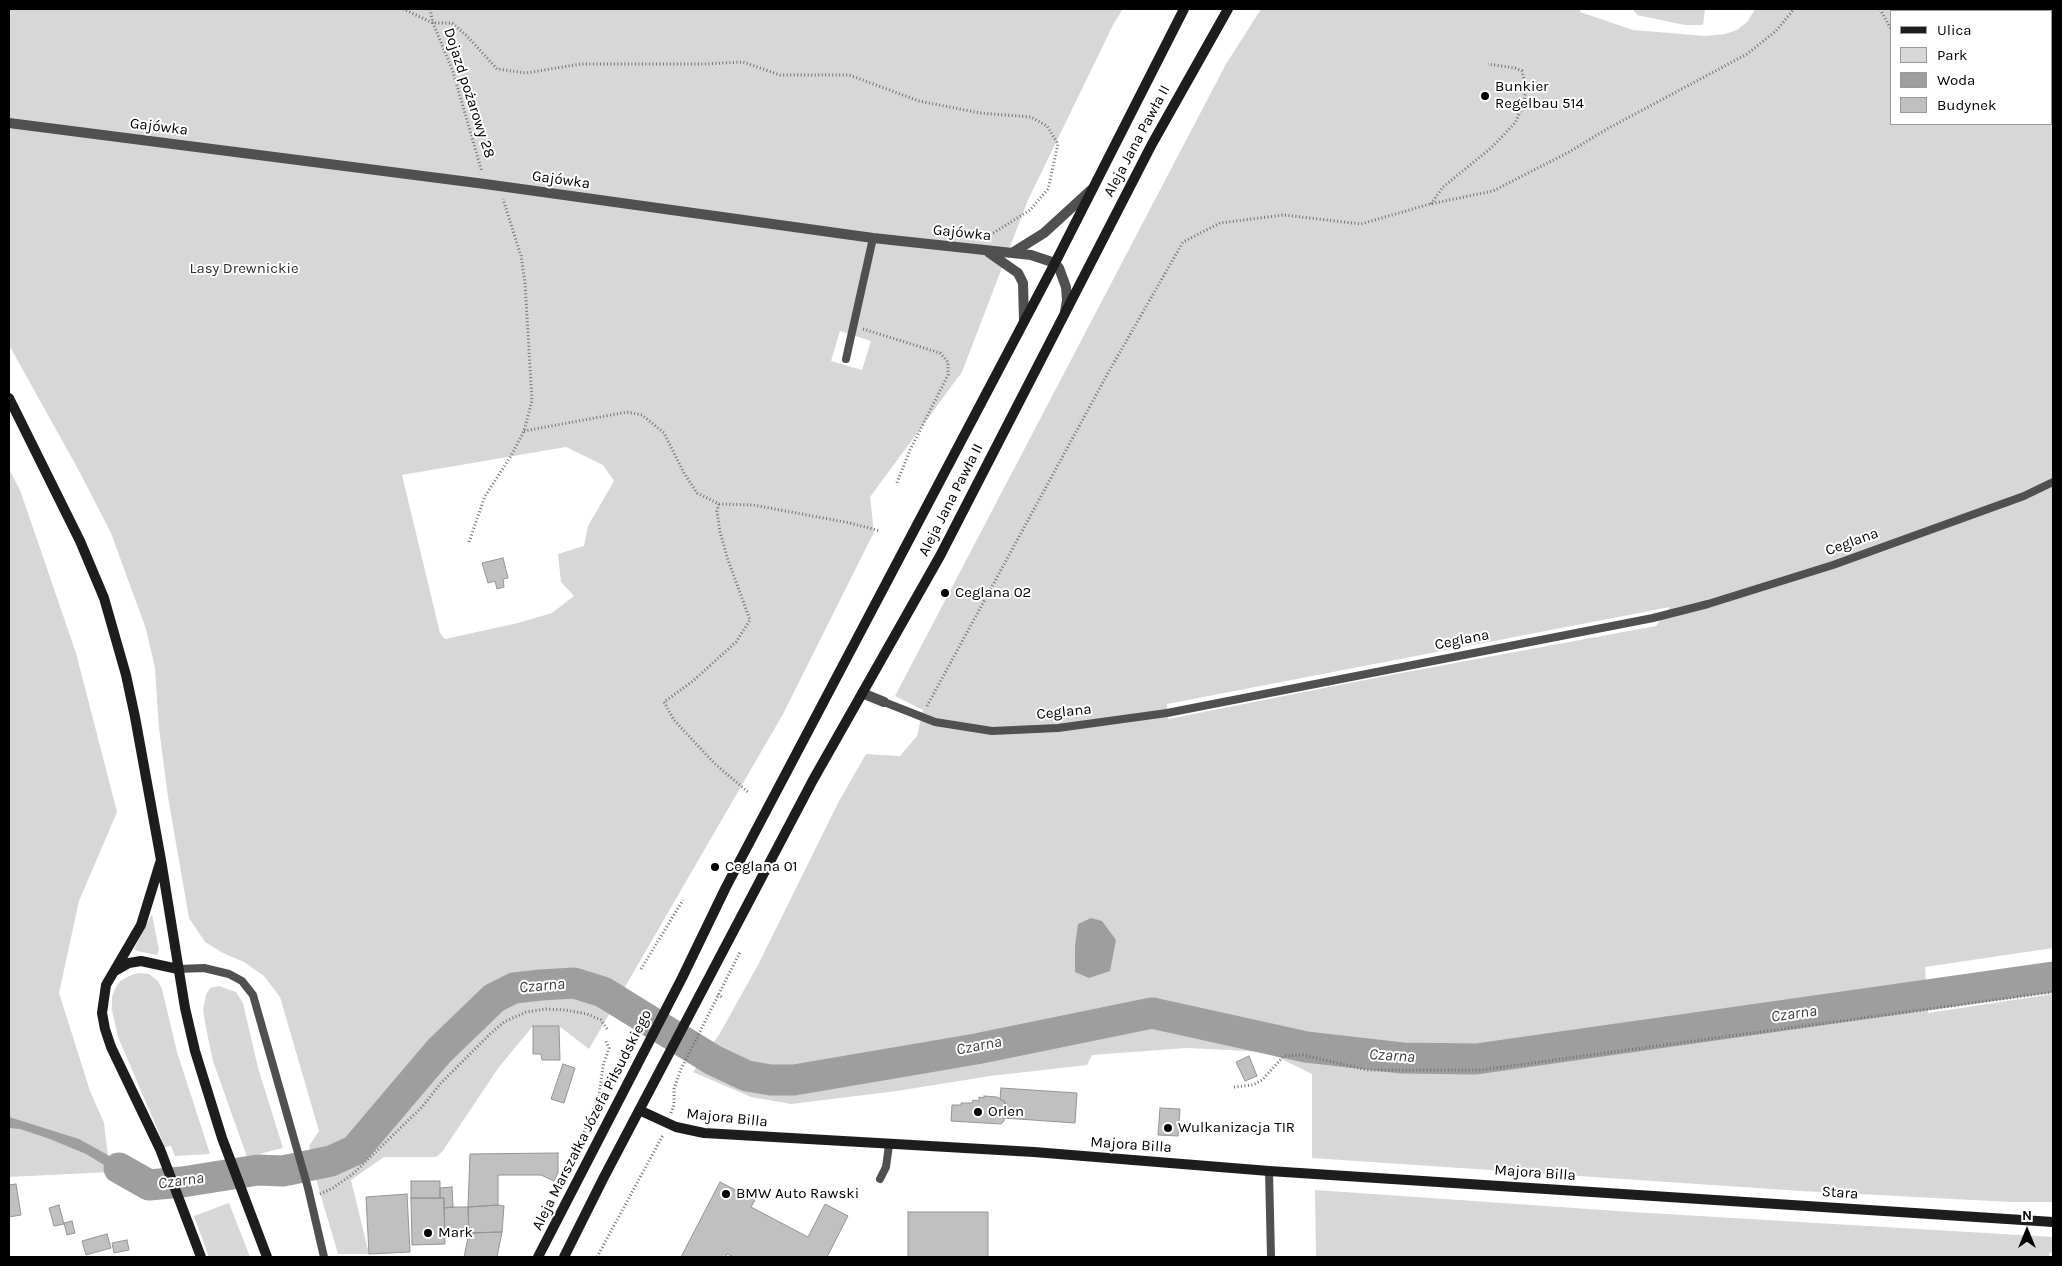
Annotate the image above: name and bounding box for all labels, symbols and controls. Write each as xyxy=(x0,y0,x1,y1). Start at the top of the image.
legend xyxy=(1890,10,2052,125)
text: Ulica xyxy=(1937,21,1971,39)
street label: Dojazd pożarowy 28 xyxy=(439,26,499,160)
text: Park xyxy=(1937,46,1967,64)
text: Woda xyxy=(1937,71,1975,89)
place label: Bunkier Regelbau 514 xyxy=(1495,78,1584,113)
street label: Aleja Jana Pawła II xyxy=(1100,82,1174,200)
marker: Bunkier Regelbau 514 xyxy=(1479,90,1491,102)
text: Budynek xyxy=(1937,96,1996,114)
street label: Gajówka xyxy=(129,115,189,139)
street label: Gajówka xyxy=(531,167,591,193)
street label: Gajówka xyxy=(932,221,992,245)
park label: Lasy Drewnickie xyxy=(189,260,299,278)
street label: Aleja Jana Pawła II xyxy=(915,441,987,559)
street label: Ceglana xyxy=(1823,524,1881,560)
place label: Ceglana 02 xyxy=(955,584,1031,602)
marker: Ceglana 02 xyxy=(939,587,951,599)
street label: Ceglana xyxy=(1433,626,1491,654)
street label: Ceglana xyxy=(1036,700,1092,724)
place label: Ceglana 01 xyxy=(725,858,798,876)
marker: Ceglana 01 xyxy=(709,861,721,873)
water label: Czarna xyxy=(518,974,566,998)
water label: Czarna xyxy=(1770,1001,1818,1027)
street label: Aleja Marszałka Józefa Piłsudskiego xyxy=(528,1007,656,1233)
water label: Czarna xyxy=(955,1032,1003,1060)
water label: Czarna xyxy=(1368,1045,1416,1067)
place label: Orlen xyxy=(988,1103,1024,1121)
street label: Majora Billa xyxy=(686,1105,768,1131)
marker: Orlen xyxy=(972,1106,984,1118)
place label: Wulkanizacja TIR xyxy=(1178,1119,1295,1137)
marker: Wulkanizacja TIR xyxy=(1162,1122,1174,1134)
street label: Majora Billa xyxy=(1090,1133,1172,1157)
street label: Majora Billa xyxy=(1494,1161,1576,1185)
water label: Czarna xyxy=(157,1168,205,1194)
street label: Stara xyxy=(1821,1183,1859,1203)
place label: BMW Auto Rawski xyxy=(736,1185,859,1203)
marker: BMW Auto Rawski xyxy=(720,1188,732,1200)
north arrow xyxy=(2002,1206,2052,1256)
text: N xyxy=(2022,1207,2032,1224)
place label: Mark xyxy=(438,1224,473,1242)
marker: Mark xyxy=(422,1227,434,1239)

